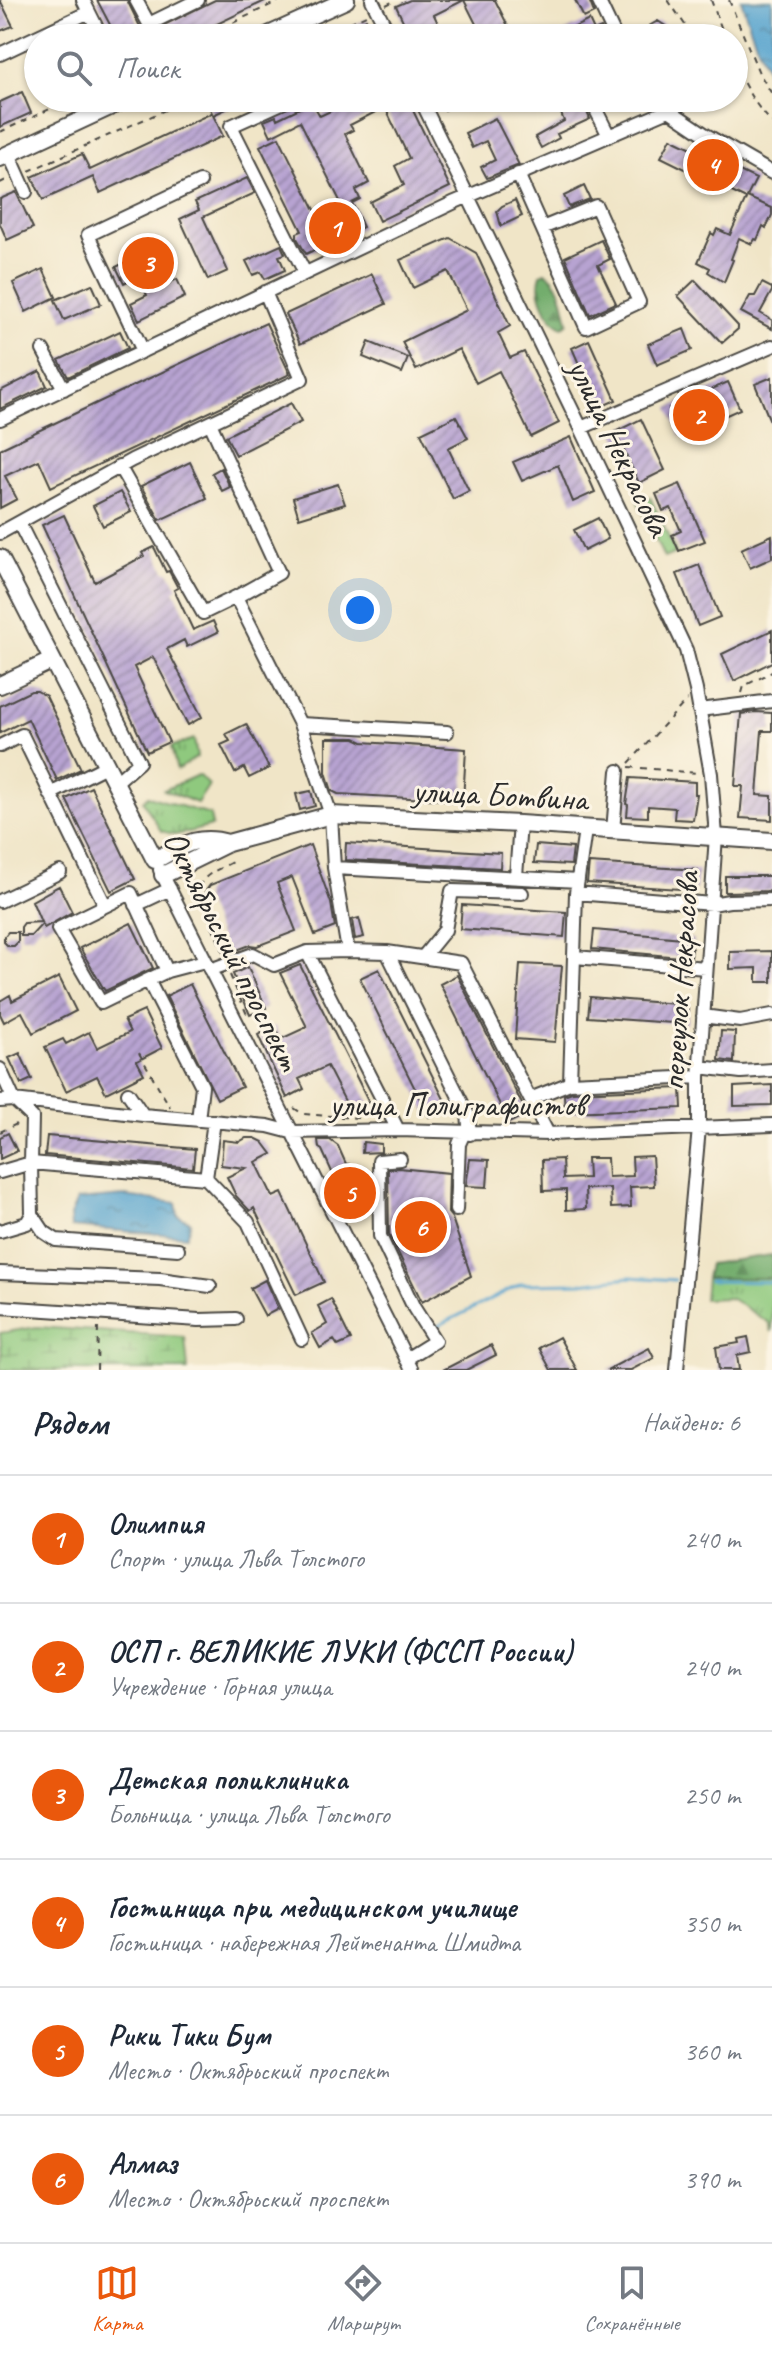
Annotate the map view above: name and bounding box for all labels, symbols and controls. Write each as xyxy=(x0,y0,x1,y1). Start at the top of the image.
search box xyxy=(24,24,748,112)
icon: search xyxy=(52,46,96,90)
text: Поиск xyxy=(116,49,179,87)
pin: 4 xyxy=(687,135,739,195)
pin: 1 xyxy=(309,198,361,258)
pin: 3 xyxy=(122,233,174,293)
street label: улица Некрасова xyxy=(557,350,682,545)
pin: 2 xyxy=(673,385,725,445)
your location xyxy=(340,590,380,630)
street label: улица Ботвина xyxy=(410,768,591,821)
street label: Октябрьский проспект xyxy=(154,823,312,1078)
street label: переулок Некрасова xyxy=(650,868,709,1092)
street label: улица Полиграфистов xyxy=(327,1083,591,1126)
pin: 5 xyxy=(324,1163,376,1223)
pin: 6 xyxy=(395,1197,447,1257)
text: Рядом xyxy=(32,1401,108,1444)
text: Найдено: 6 xyxy=(643,1406,740,1439)
text: Олимпия xyxy=(108,1504,204,1542)
text: 1 xyxy=(52,1523,64,1556)
text: 240 m xyxy=(684,1523,740,1556)
text: Спорт · улица Льва Толстого xyxy=(108,1542,364,1575)
text: ОСП г. ВЕЛИКИЕ ЛУКИ (ФССП России) xyxy=(108,1632,573,1670)
text: 2 xyxy=(52,1651,64,1684)
text: 240 m xyxy=(684,1651,740,1684)
text: Учреждение · Горная улица xyxy=(108,1670,332,1703)
text: Детская поликлиника xyxy=(108,1760,348,1798)
text: 3 xyxy=(52,1779,64,1812)
text: 250 m xyxy=(684,1779,740,1812)
text: Больница · улица Льва Толстого xyxy=(108,1798,390,1831)
text: Гостиница при медицинском училище xyxy=(108,1888,516,1926)
text: 4 xyxy=(52,1907,64,1940)
text: 350 m xyxy=(684,1907,740,1940)
text: Гостиница · набережная Лейтенанта Шмидта xyxy=(108,1926,520,1959)
text: Рики Тики Бум xyxy=(108,2016,270,2054)
text: 5 xyxy=(52,2035,64,2068)
text: 360 m xyxy=(684,2035,740,2068)
text: Место · Октябрьский проспект xyxy=(108,2054,389,2087)
text: Алмаз xyxy=(108,2144,177,2182)
text: 6 xyxy=(52,2163,64,2196)
text: 390 m xyxy=(684,2163,740,2196)
text: Место · Октябрьский проспект xyxy=(108,2182,389,2215)
tab: Карта xyxy=(92,2261,143,2337)
tab: Маршрут xyxy=(327,2261,400,2337)
tab: Сохранённые xyxy=(584,2261,680,2337)

